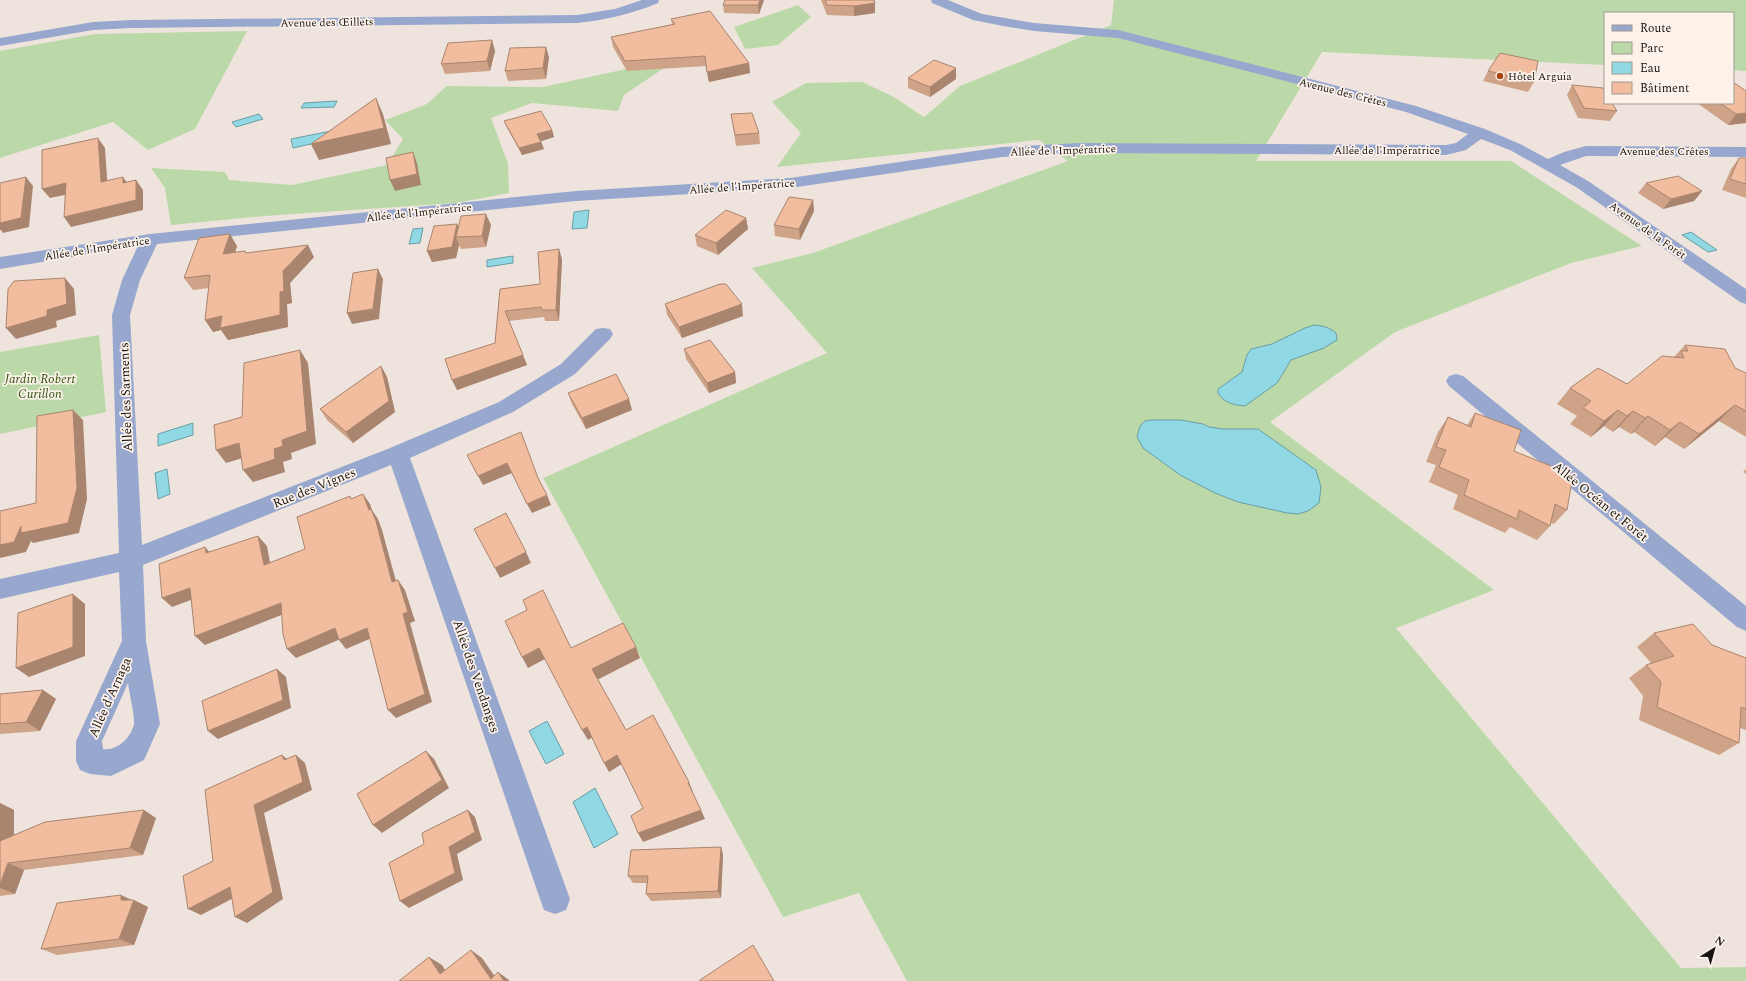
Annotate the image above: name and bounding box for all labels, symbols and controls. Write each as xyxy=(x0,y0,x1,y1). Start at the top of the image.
legend xyxy=(1604,12,1734,104)
street label: Avenue des Œillets xyxy=(280,13,374,32)
text: Route xyxy=(1640,19,1671,38)
text: Parc xyxy=(1640,39,1664,58)
text: Eau xyxy=(1640,59,1661,78)
place label: Hôtel Arguia xyxy=(1508,68,1572,85)
marker: Hôtel Arguia xyxy=(1495,71,1505,81)
street label: Avenue des Crêtes xyxy=(1297,73,1388,112)
text: Bâtiment xyxy=(1640,79,1689,98)
street label: Allée de l'Impératrice xyxy=(1010,140,1116,161)
street label: Allée de l'Impératrice xyxy=(1334,142,1440,159)
street label: Avenue des Crêtes xyxy=(1619,143,1709,160)
street label: Allée de l'Impératrice xyxy=(689,174,795,199)
street label: Avenue de la Forêt xyxy=(1606,197,1690,263)
street label: Allée de l'Impératrice xyxy=(366,199,473,226)
street label: Allée de l'Impératrice xyxy=(43,232,151,265)
street label: Allée des Sarments xyxy=(114,342,138,452)
park label: Jardin Robert Curillon xyxy=(4,369,76,404)
street label: Allée Océan et Forêt xyxy=(1548,457,1653,547)
street label: Rue des Vignes xyxy=(270,462,359,514)
street label: Allée des Vendanges xyxy=(447,617,505,736)
street label: Allée d'Arnaga xyxy=(83,654,137,741)
north arrow xyxy=(1694,929,1734,969)
text: N xyxy=(1711,932,1728,951)

